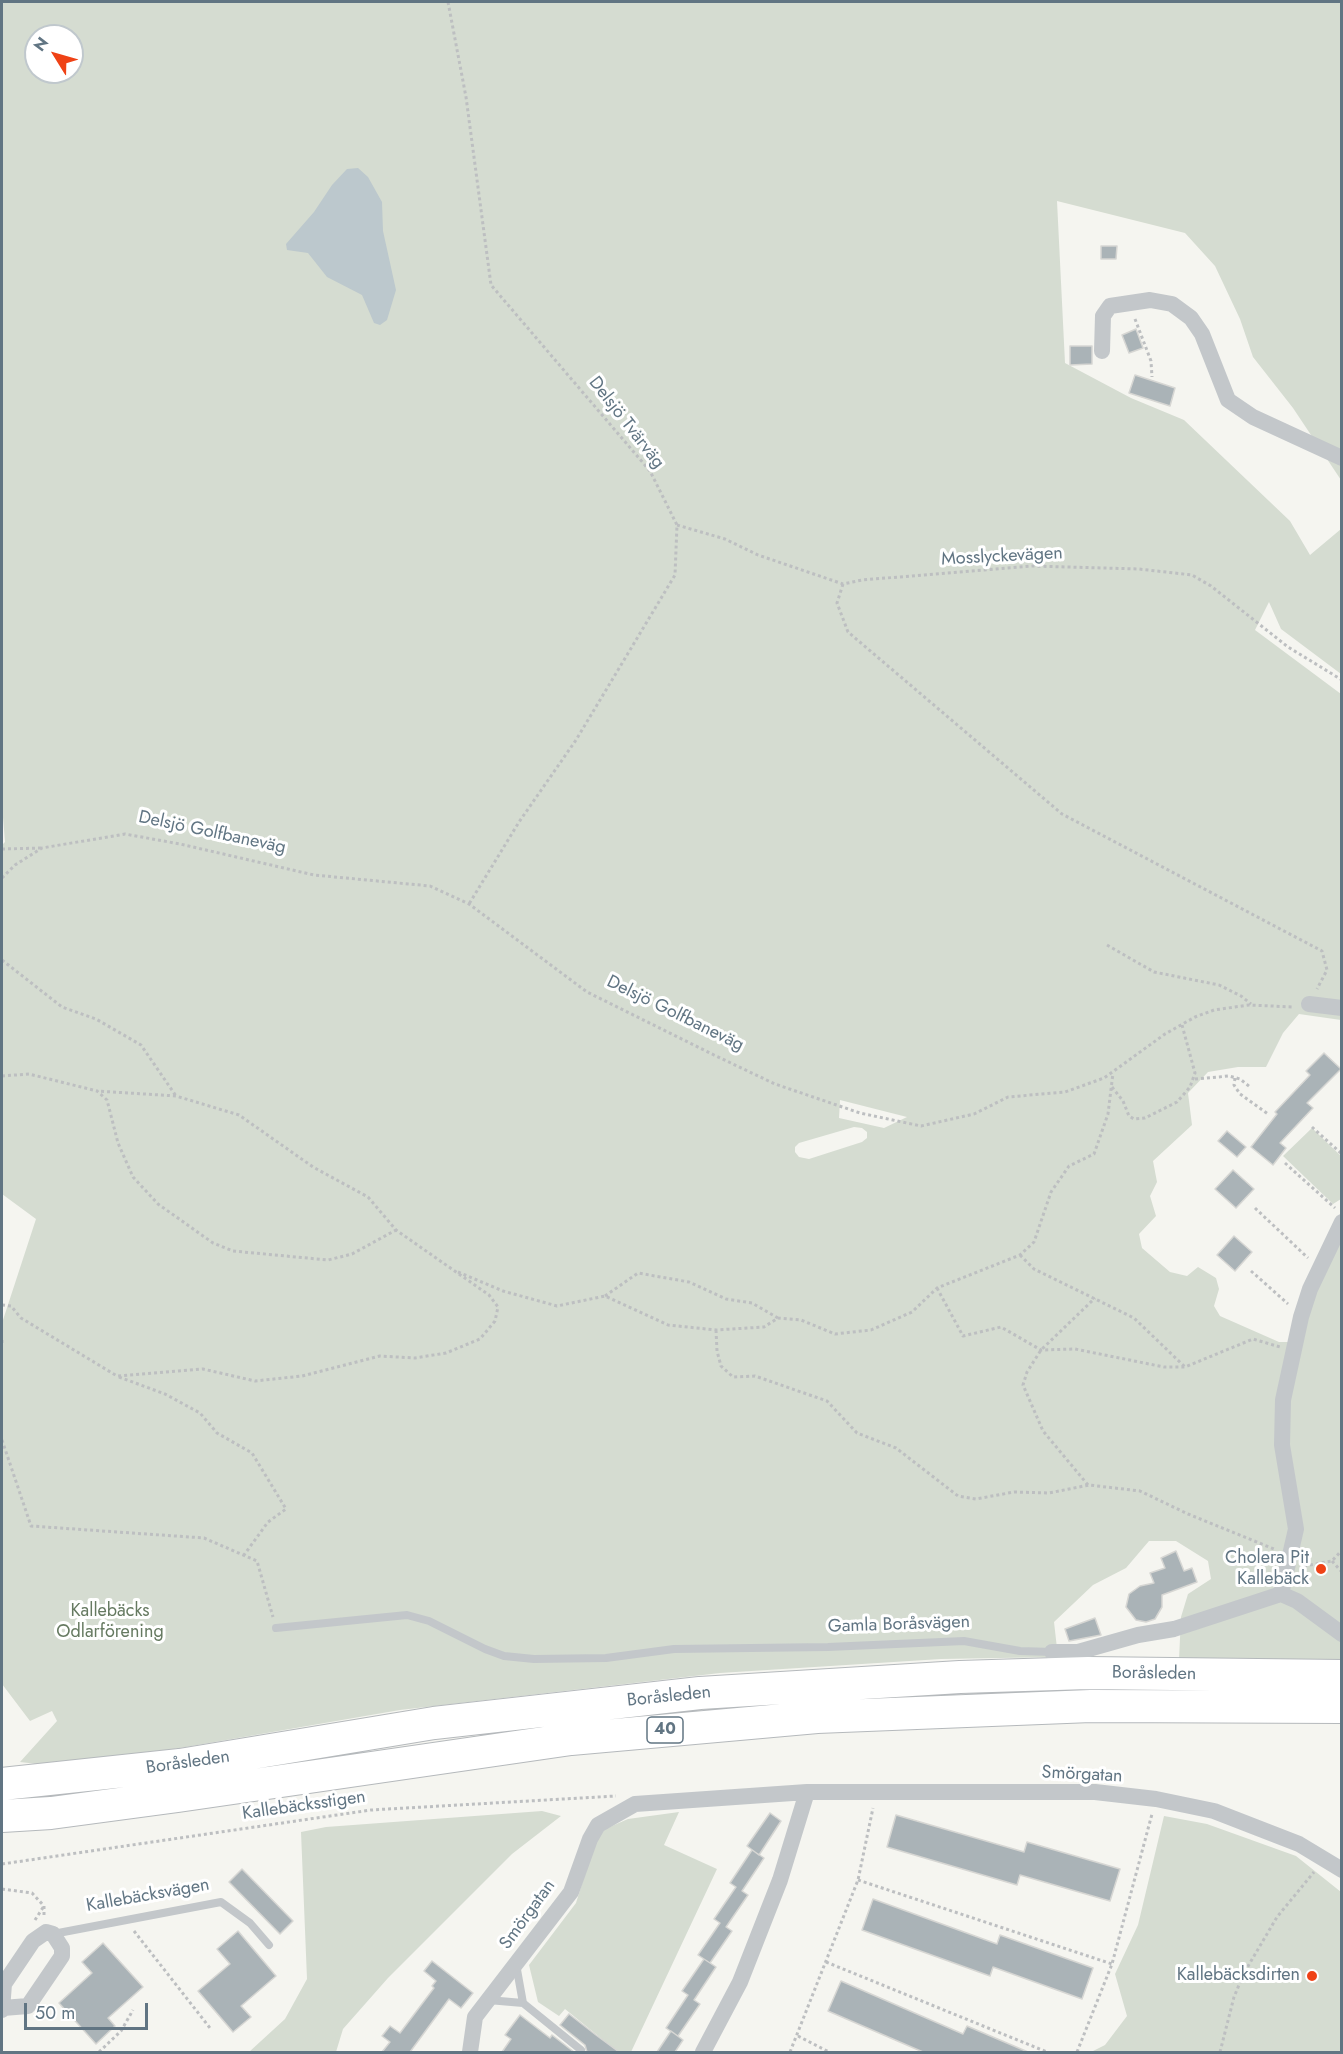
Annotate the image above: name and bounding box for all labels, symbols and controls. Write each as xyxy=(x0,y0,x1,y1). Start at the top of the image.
north arrow xyxy=(24,24,84,84)
text: N xyxy=(28,32,54,56)
street label: Delsjö Tvärväg xyxy=(583,373,669,473)
street label: Mosslyckevägen xyxy=(941,543,1063,571)
street label: Delsjö Golfbaneväg xyxy=(136,807,288,859)
street label: Delsjö Golfbaneväg xyxy=(603,971,747,1057)
place label: Cholera Pit Kallebäck xyxy=(1225,1548,1309,1590)
marker: Cholera Pit Kallebäck xyxy=(1314,1562,1328,1576)
park label: Kallebäcks Odlarförening xyxy=(56,1601,164,1644)
street label: Gamla Boråsvägen xyxy=(827,1612,971,1638)
street label: Boråsleden xyxy=(1112,1662,1196,1686)
street label: Boråsleden xyxy=(626,1682,712,1712)
road number: 40 xyxy=(647,1717,683,1743)
street label: Boråsleden xyxy=(145,1746,231,1780)
street label: Smörgatan xyxy=(1041,1762,1123,1788)
street label: Kallebäcksstigen xyxy=(241,1787,367,1825)
street label: Kallebäcksvägen xyxy=(85,1875,211,1917)
street label: Smörgatan xyxy=(495,1876,561,1954)
place label: Kallebäcksdirten xyxy=(1177,1965,1300,1987)
marker: Kallebäcksdirten xyxy=(1305,1969,1319,1983)
scale bar xyxy=(27,1991,152,2029)
text: 50 m xyxy=(35,2000,75,2026)

